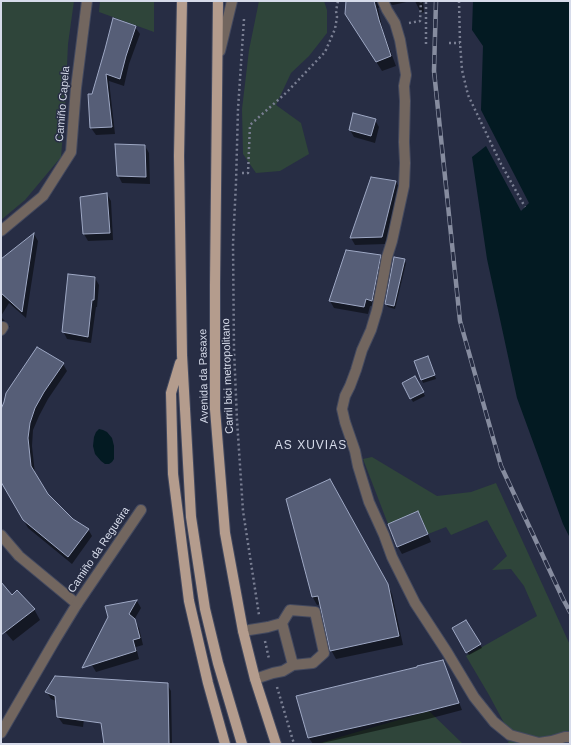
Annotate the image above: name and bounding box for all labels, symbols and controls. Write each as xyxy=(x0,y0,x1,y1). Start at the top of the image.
street label: Camiño Capela xyxy=(53,66,73,142)
street label: Carril bici metropolitano xyxy=(219,318,237,434)
street label: Avenida da Pasaxe xyxy=(197,329,211,423)
district label: AS XUVIAS xyxy=(275,439,347,453)
street label: Camiño da Regueira xyxy=(65,504,133,596)

